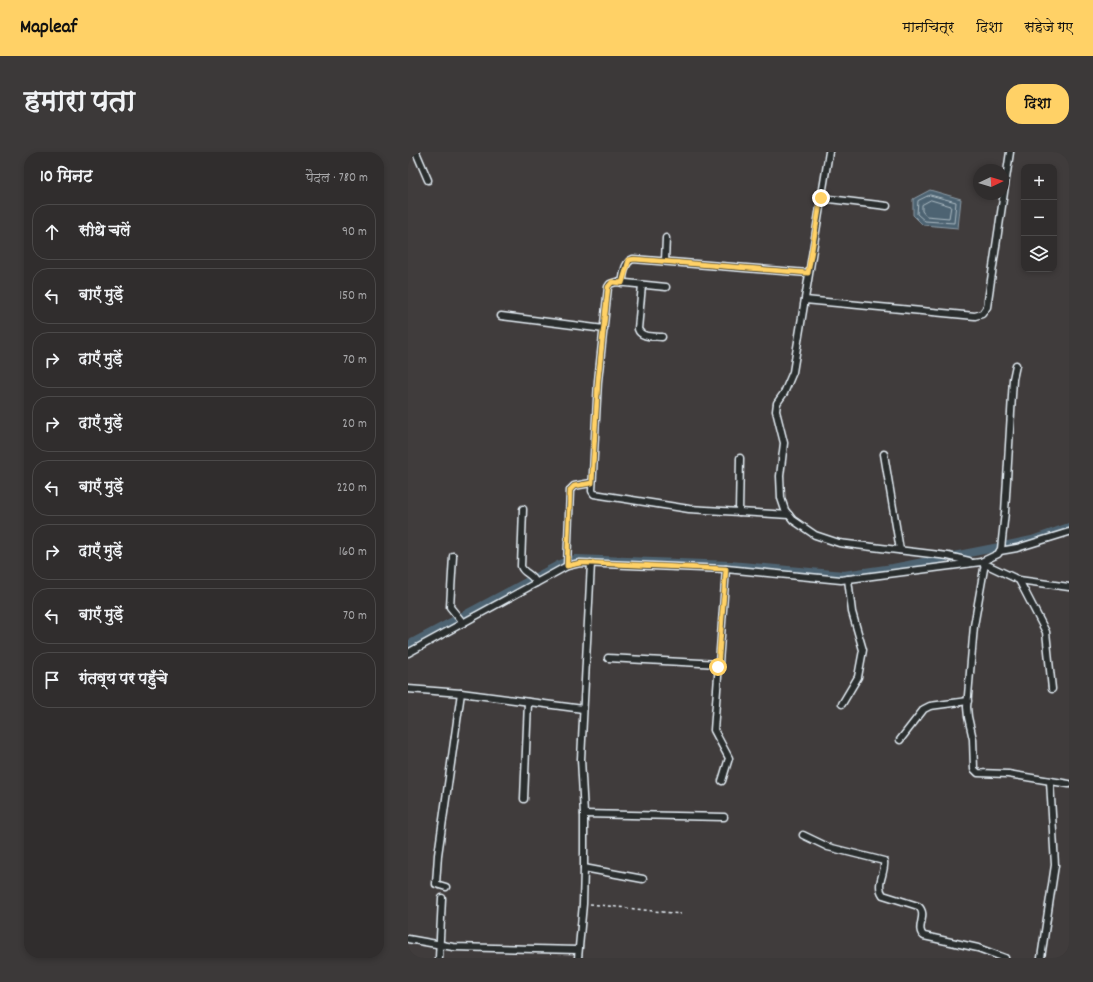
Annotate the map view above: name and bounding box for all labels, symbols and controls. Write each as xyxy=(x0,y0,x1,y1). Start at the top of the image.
text: Mapleaf xyxy=(20,15,77,42)
text: मानचित्र xyxy=(902,18,954,38)
text: दिशा xyxy=(976,18,1003,38)
text: सहेजे गए xyxy=(1025,18,1073,38)
text: हमारा पता xyxy=(24,84,135,124)
button: दिशा xyxy=(1006,84,1069,124)
north arrow xyxy=(973,164,1009,200)
map controls xyxy=(1021,164,1057,272)
button: + xyxy=(1021,164,1057,200)
text: 10 मिनट xyxy=(40,166,93,190)
text: पैदल · 780 m xyxy=(306,169,368,188)
route end xyxy=(812,189,830,207)
button: − xyxy=(1021,200,1057,236)
icon: ahead xyxy=(41,221,63,243)
text: सीधे चलें xyxy=(79,221,130,243)
text: 90 m xyxy=(342,223,367,242)
button: layers xyxy=(1021,236,1057,272)
icon: left xyxy=(41,285,63,307)
text: बाएँ मुड़ें xyxy=(79,285,123,307)
text: 150 m xyxy=(339,287,367,306)
icon: right xyxy=(41,349,63,371)
text: दाएँ मुड़ें xyxy=(79,349,122,371)
text: 70 m xyxy=(343,351,367,370)
icon: right xyxy=(41,413,63,435)
text: दाएँ मुड़ें xyxy=(79,413,122,435)
text: 20 m xyxy=(342,415,367,434)
icon: left xyxy=(41,477,63,499)
text: बाएँ मुड़ें xyxy=(79,477,123,499)
text: 220 m xyxy=(337,479,367,498)
icon: right xyxy=(41,541,63,563)
text: दाएँ मुड़ें xyxy=(79,541,122,563)
text: 160 m xyxy=(339,543,367,562)
icon: left xyxy=(41,605,63,627)
text: बाएँ मुड़ें xyxy=(79,605,123,627)
text: 70 m xyxy=(343,607,367,626)
route start xyxy=(709,658,727,676)
icon: arrive xyxy=(41,669,63,691)
text: गंतव्य पर पहुँचे xyxy=(79,669,168,691)

